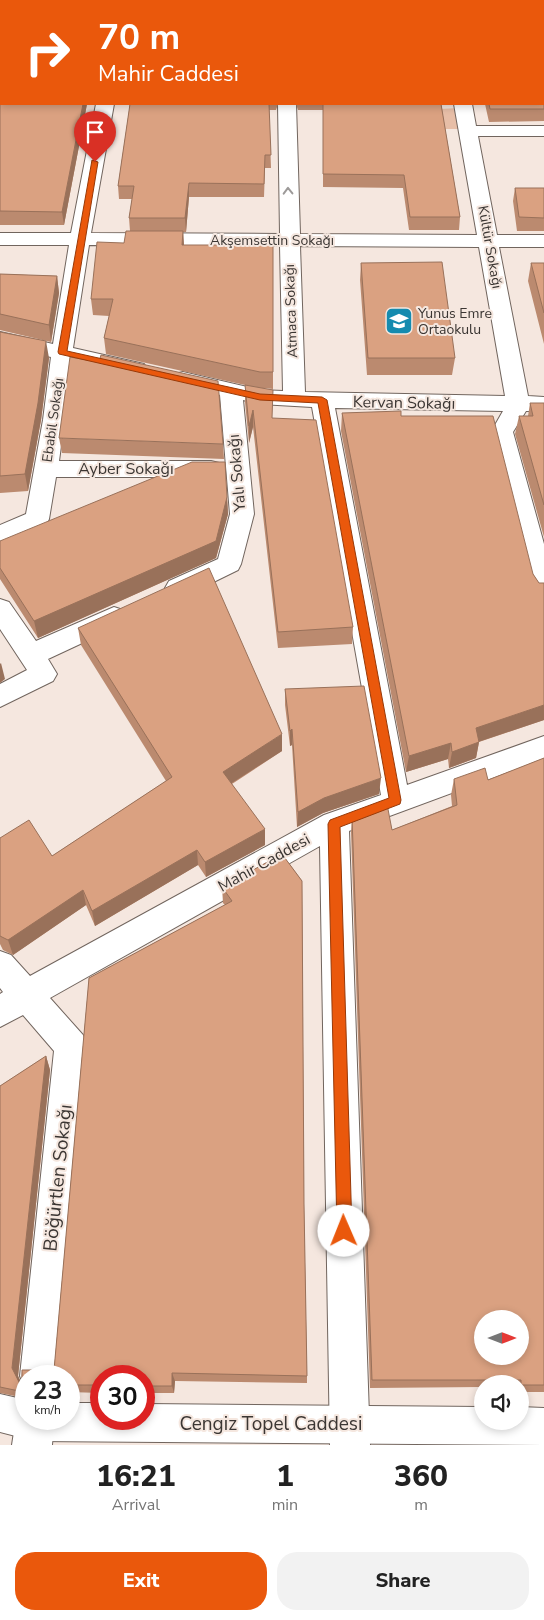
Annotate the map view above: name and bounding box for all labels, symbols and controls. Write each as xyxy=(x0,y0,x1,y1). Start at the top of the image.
text: 70 m xyxy=(98,14,180,61)
icon: right xyxy=(15,20,80,85)
text: Mahir Caddesi xyxy=(98,59,239,89)
pin xyxy=(74,111,116,162)
icon: arrive xyxy=(81,118,109,146)
one-way arrow xyxy=(283,187,293,195)
street label: Kültür Sokağı xyxy=(473,204,507,290)
street label: Akşemsettin Sokağı xyxy=(210,231,334,250)
street label: Atmaca Sokağı xyxy=(280,264,302,358)
place label: Yunus Emre Ortaokulu xyxy=(417,304,492,339)
school or university icon: Yunus Emre Ortaokulu xyxy=(384,306,414,336)
street label: Ebabil Sokağı xyxy=(38,377,68,463)
street label: Kervan Sokağı xyxy=(353,391,455,415)
street label: Yalı Sokağı xyxy=(223,433,251,514)
street label: Ayber Sokağı xyxy=(78,458,174,480)
street label: Mahir Caddesi xyxy=(214,829,314,897)
street label: Böğürtlen Sokağı xyxy=(37,1103,79,1253)
position arrow xyxy=(317,1204,369,1256)
north arrow xyxy=(474,1310,529,1365)
map controls xyxy=(474,1310,529,1430)
speed limit sign: 30 xyxy=(90,1365,155,1430)
text: 23 xyxy=(32,1374,63,1408)
button: sound xyxy=(474,1375,529,1430)
text: km/h xyxy=(34,1402,61,1418)
street label: Cengiz Topel Caddesi xyxy=(180,1411,362,1437)
text: 16:21 xyxy=(96,1456,176,1497)
text: 1 xyxy=(276,1456,294,1497)
text: 360 xyxy=(394,1456,448,1497)
text: Arrival xyxy=(112,1494,160,1516)
text: min xyxy=(272,1494,298,1516)
text: m xyxy=(414,1494,428,1516)
button: Exit xyxy=(15,1552,267,1610)
button: Share xyxy=(277,1552,529,1610)

